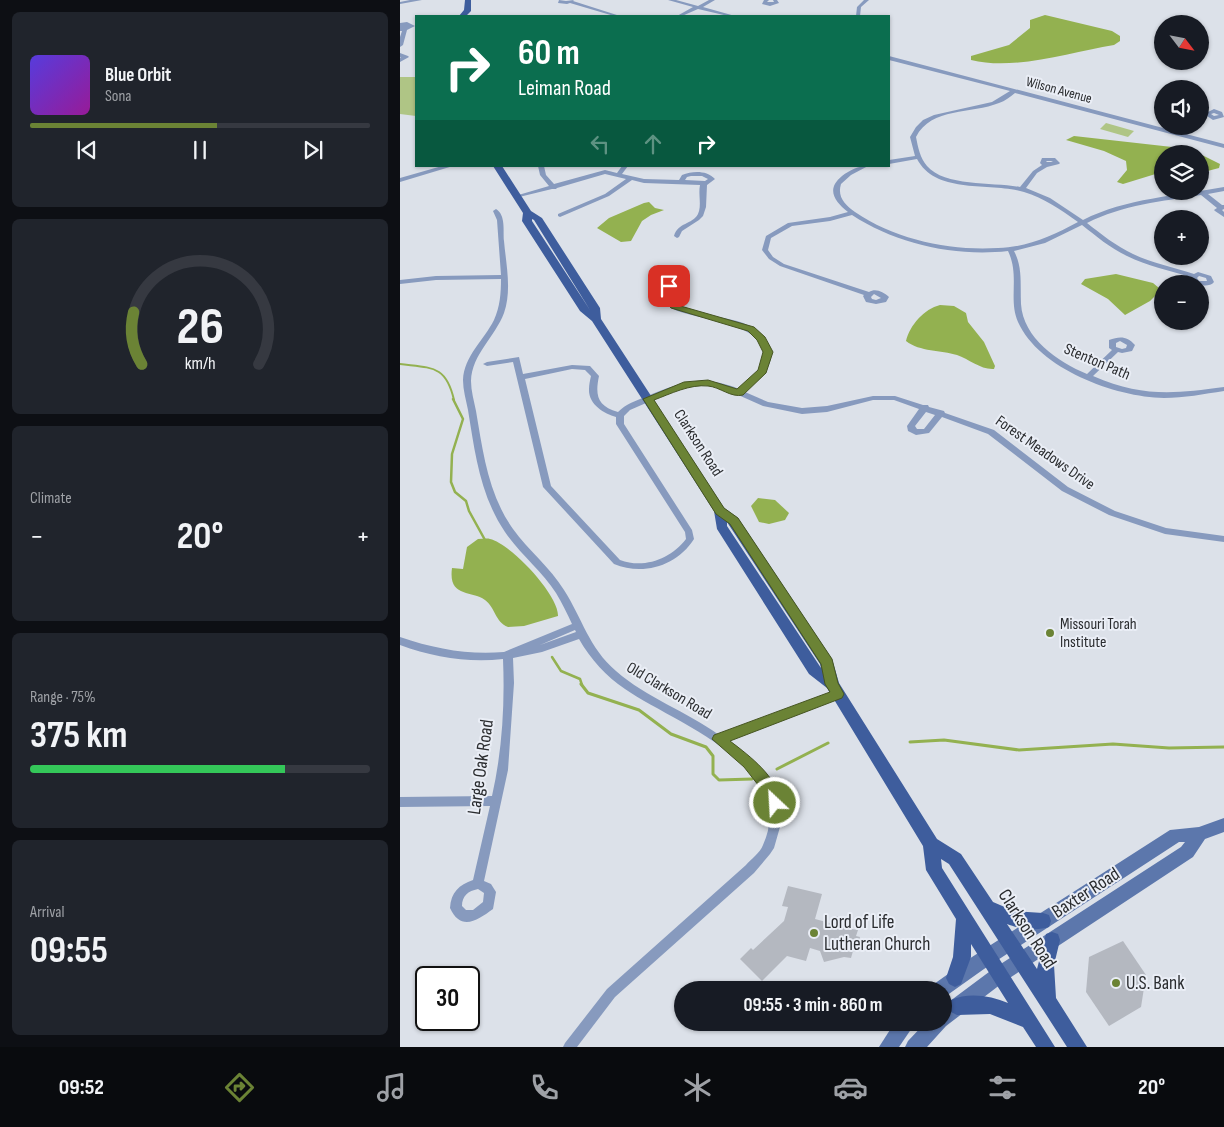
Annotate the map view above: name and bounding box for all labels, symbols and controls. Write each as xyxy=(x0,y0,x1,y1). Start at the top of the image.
north arrow xyxy=(1154,15,1209,70)
map controls xyxy=(1154,15,1209,330)
text: 60 m xyxy=(518,32,580,75)
icon: right xyxy=(435,35,500,100)
text: Blue Orbit xyxy=(105,64,171,87)
street label: Wilson Avenue xyxy=(1024,73,1094,107)
text: Leiman Road xyxy=(518,75,611,102)
button: sound xyxy=(1154,80,1209,135)
text: Sona xyxy=(105,87,132,106)
icon: left xyxy=(586,130,614,158)
icon: ahead xyxy=(639,130,667,158)
icon: right xyxy=(692,130,720,158)
icon: previous xyxy=(73,136,101,164)
icon: pause xyxy=(186,136,214,164)
icon: next xyxy=(299,136,327,164)
button: layers xyxy=(1154,145,1209,200)
button: + xyxy=(1154,210,1209,265)
pin xyxy=(648,265,690,307)
icon: arrive xyxy=(655,272,683,300)
button: − xyxy=(1154,275,1209,330)
text: 26 xyxy=(176,296,224,359)
street label: Stenton Path xyxy=(1061,340,1133,384)
text: km/h xyxy=(185,353,215,374)
street label: Clarkson Road xyxy=(669,406,727,480)
street label: Forest Meadows Drive xyxy=(992,412,1098,494)
text: Climate xyxy=(30,489,72,508)
text: 20° xyxy=(177,514,223,559)
text: − xyxy=(30,520,44,553)
text: + xyxy=(356,520,370,553)
place label: Missouri Torah Institute xyxy=(1060,615,1137,652)
marker: Missouri Torah Institute xyxy=(1044,627,1056,639)
street label: Old Clarkson Road xyxy=(623,658,715,724)
text: Range · 75% xyxy=(30,688,96,707)
text: 375 km xyxy=(30,713,127,758)
street label: Large Oak Road xyxy=(463,718,499,816)
position arrow xyxy=(748,776,800,828)
street label: Baxter Road xyxy=(1048,863,1124,923)
street label: Clarkson Road xyxy=(993,885,1061,973)
text: Arrival xyxy=(30,903,64,922)
place label: Lord of Life Lutheran Church xyxy=(824,911,930,956)
marker: Lord of Life Lutheran Church xyxy=(808,927,820,939)
text: 09:55 xyxy=(30,928,108,973)
speed limit sign: 30 xyxy=(415,966,480,1031)
place label: U.S. Bank xyxy=(1126,972,1185,995)
marker: U.S. Bank xyxy=(1110,977,1122,989)
text: 09:55 · 3 min · 860 m xyxy=(744,994,882,1017)
icon: directions xyxy=(222,1070,257,1105)
icon: music xyxy=(374,1070,409,1105)
icon: phone xyxy=(527,1070,562,1105)
icon: climate xyxy=(680,1070,715,1105)
icon: car xyxy=(833,1070,868,1105)
icon: filters xyxy=(985,1070,1020,1105)
text: 09:52 xyxy=(59,1074,104,1101)
text: 20° xyxy=(1138,1074,1165,1101)

